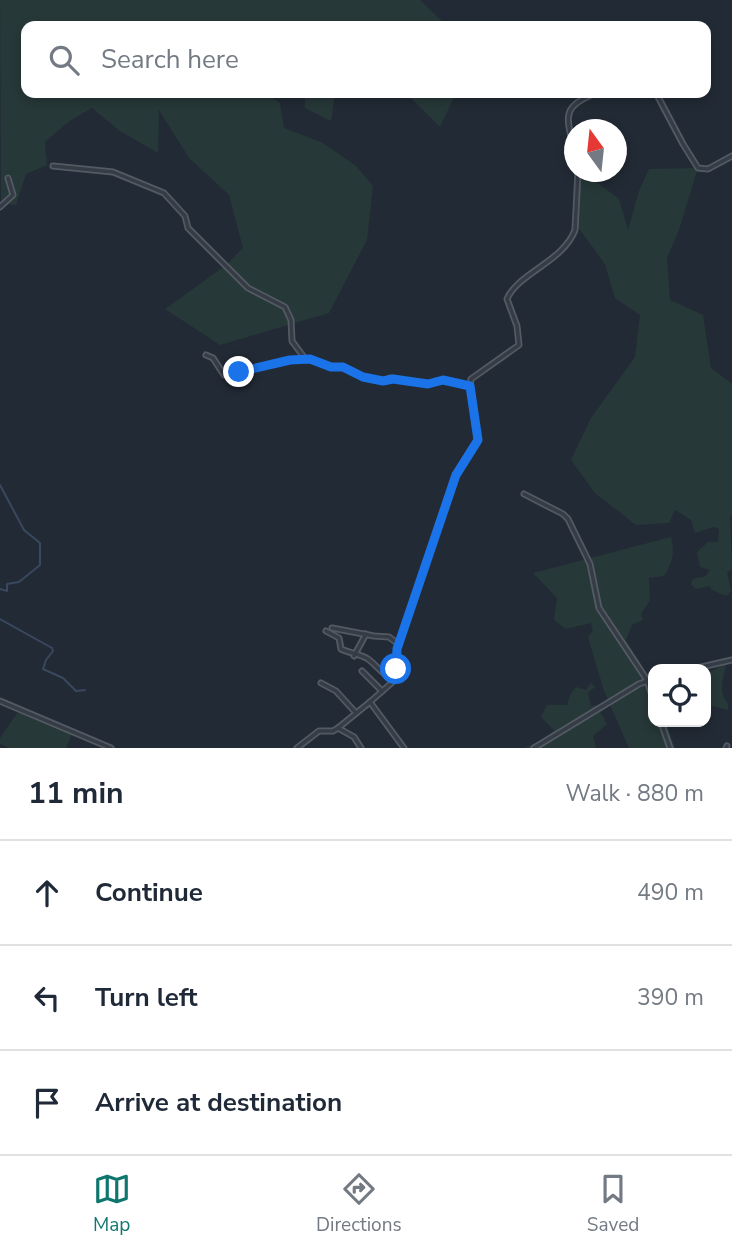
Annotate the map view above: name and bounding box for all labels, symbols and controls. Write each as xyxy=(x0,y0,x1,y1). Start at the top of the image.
search box xyxy=(21,21,711,98)
icon: search xyxy=(45,41,83,79)
text: Search here xyxy=(101,42,239,77)
north arrow xyxy=(564,119,627,182)
route end xyxy=(223,356,254,387)
route start xyxy=(380,653,411,684)
map controls xyxy=(648,664,711,727)
button: locate xyxy=(648,664,711,727)
text: 11 min xyxy=(28,773,124,814)
text: Walk · 880 m xyxy=(565,778,704,809)
icon: ahead xyxy=(28,874,66,912)
text: Continue xyxy=(95,875,203,910)
text: 490 m xyxy=(637,877,704,908)
icon: left xyxy=(28,979,66,1017)
text: Turn left xyxy=(95,980,198,1015)
text: 390 m xyxy=(637,982,704,1013)
icon: arrive xyxy=(28,1084,66,1122)
text: Arrive at destination xyxy=(95,1085,342,1120)
tab: Map xyxy=(93,1170,131,1238)
tab: Directions xyxy=(316,1170,402,1238)
tab: Saved xyxy=(587,1170,639,1238)

